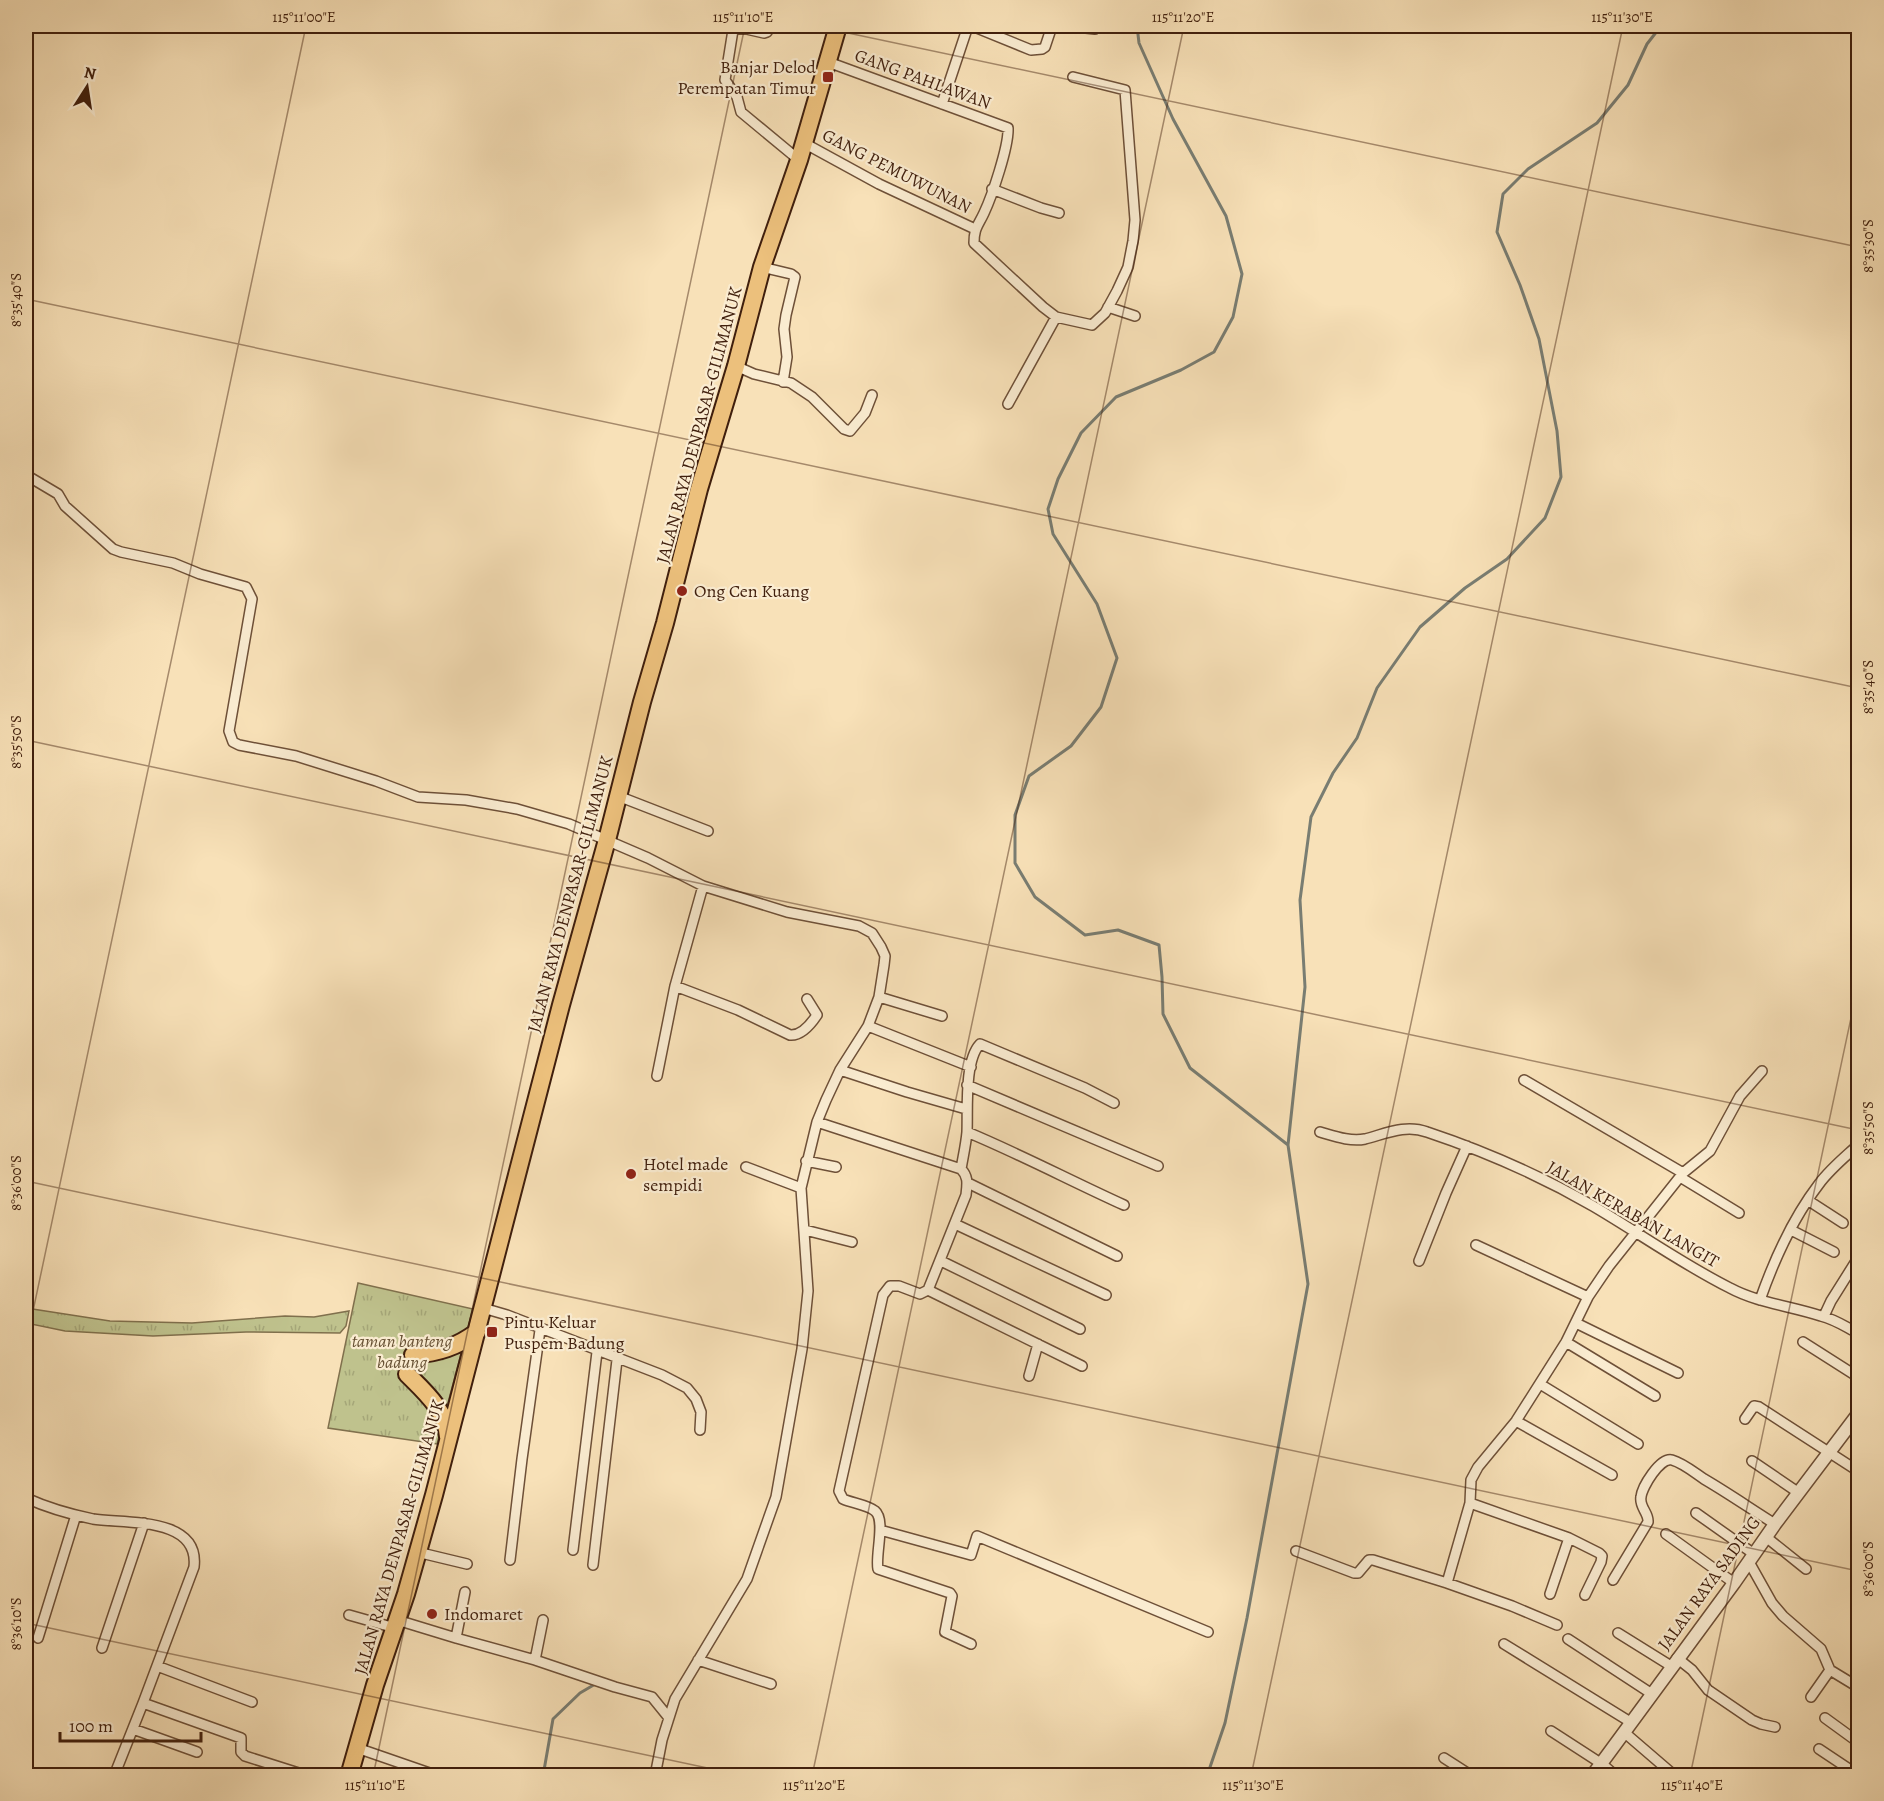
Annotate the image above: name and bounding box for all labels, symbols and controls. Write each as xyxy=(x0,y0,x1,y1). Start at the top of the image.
text: 115°11'00"E xyxy=(272,7,336,27)
text: 115°11'10"E xyxy=(713,7,773,27)
text: 115°11'20"E xyxy=(1152,7,1214,27)
text: 115°11'30"E xyxy=(1591,7,1653,27)
street label: GANG PAHLAWAN xyxy=(852,43,995,115)
place label: Banjar Delod Perempatan Timur xyxy=(677,55,816,100)
north arrow xyxy=(57,57,117,117)
text: N xyxy=(82,61,98,85)
marker: Banjar Delod Perempatan Timur xyxy=(821,70,835,84)
street label: GANG PEMUWUNAN xyxy=(818,123,976,219)
text: 8°35'30"S xyxy=(1858,219,1878,273)
text: 8°35'40"S xyxy=(6,273,26,327)
street label: JALAN RAYA DENPASAR-GILIMANUK xyxy=(650,283,748,566)
place label: Ong Cen Kuang xyxy=(694,579,809,603)
marker: Ong Cen Kuang xyxy=(675,584,689,598)
text: 8°35'40"S xyxy=(1858,660,1878,714)
text: 8°35'50"S xyxy=(6,715,26,769)
street label: JALAN RAYA DENPASAR-GILIMANUK xyxy=(521,752,619,1035)
text: 8°35'50"S xyxy=(1858,1101,1878,1155)
place label: Hotel made sempidi xyxy=(643,1152,728,1197)
text: 8°36'00"S xyxy=(6,1155,26,1211)
street label: JALAN KERABAN LANGIT xyxy=(1543,1155,1724,1273)
marker: Hotel made sempidi xyxy=(624,1167,638,1181)
place label: Pintu Keluar Puspem Badung xyxy=(504,1310,624,1355)
marker: Pintu Keluar Puspem Badung xyxy=(485,1325,499,1339)
park label: taman banteng badung xyxy=(352,1329,452,1374)
street label: JALAN RAYA DENPASAR-GILIMANUK xyxy=(348,1396,450,1678)
street label: JALAN RAYA SADING xyxy=(1652,1511,1766,1655)
text: 8°36'00"S xyxy=(1858,1541,1878,1597)
text: 8°36'10"S xyxy=(6,1597,26,1651)
place label: Indomaret xyxy=(444,1602,523,1626)
marker: Indomaret xyxy=(425,1607,439,1621)
scale bar xyxy=(60,1705,201,1743)
text: 100 m xyxy=(69,1714,113,1738)
text: 115°11'10"E xyxy=(345,1775,405,1795)
text: 115°11'20"E xyxy=(783,1775,845,1795)
text: 115°11'30"E xyxy=(1222,1775,1284,1795)
text: 115°11'40"E xyxy=(1661,1775,1723,1795)

